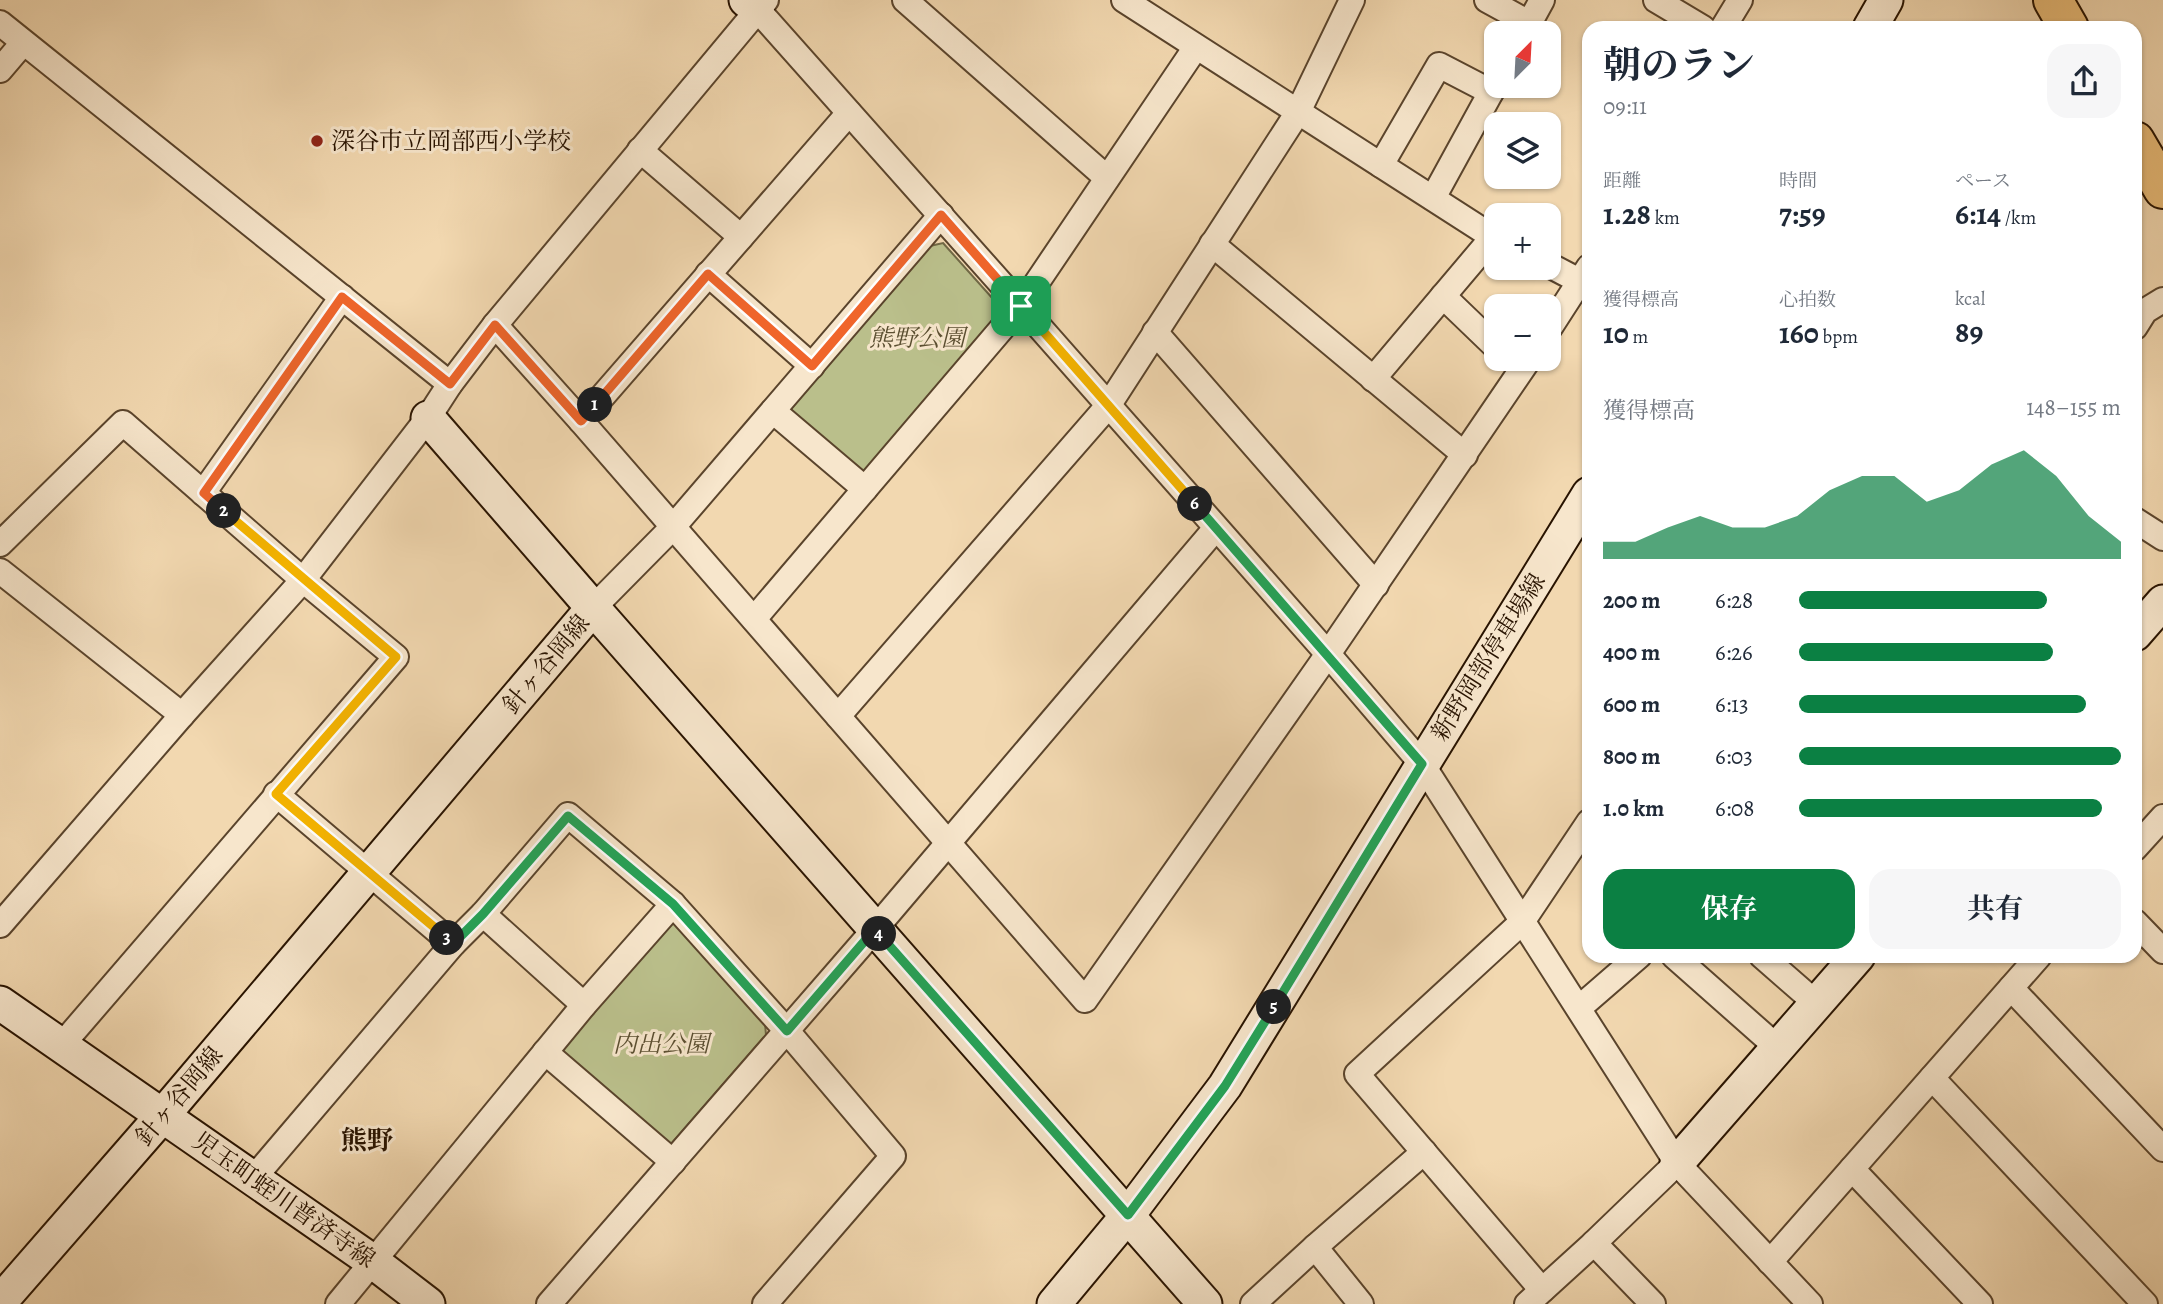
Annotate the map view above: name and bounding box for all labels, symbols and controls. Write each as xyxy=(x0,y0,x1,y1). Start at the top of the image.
north arrow xyxy=(1484,21,1561,98)
map controls xyxy=(1484,21,1561,371)
text: 朝のラン xyxy=(1603,39,1755,91)
button: share xyxy=(2047,44,2121,118)
text: 09:11 xyxy=(1603,91,1647,122)
button: layers xyxy=(1484,112,1561,189)
place label: 深谷市立岡部西小学校 xyxy=(331,125,571,157)
marker: 深谷市立岡部西小学校 xyxy=(309,133,325,149)
text: 距離 xyxy=(1603,168,1641,194)
text: 時間 xyxy=(1779,168,1817,194)
text: ペース xyxy=(1955,168,2011,194)
text: 1.28 xyxy=(1603,194,1651,234)
text: 7:59 xyxy=(1779,194,1826,234)
text: 6:14 xyxy=(1955,194,2001,234)
button: + xyxy=(1484,203,1561,280)
text: km xyxy=(1651,205,1680,231)
text: /km xyxy=(2001,205,2036,231)
pin xyxy=(991,276,1051,336)
text: kcal xyxy=(1955,286,1985,312)
icon: arrive xyxy=(1002,287,1040,325)
text: 獲得標高 xyxy=(1603,287,1679,313)
text: 心拍数 xyxy=(1779,287,1836,313)
button: − xyxy=(1484,294,1561,371)
text: 89 xyxy=(1955,312,1983,352)
text: 10 xyxy=(1603,313,1629,353)
text: 160 xyxy=(1779,313,1819,353)
park label: 熊野公園 xyxy=(869,322,969,354)
text: m xyxy=(1629,324,1648,350)
text: bpm xyxy=(1819,324,1858,350)
pin: 1 xyxy=(578,388,612,422)
text: 1 xyxy=(591,391,598,417)
text: 148–155 m xyxy=(2026,392,2121,423)
text: 獲得標高 xyxy=(1603,395,1695,426)
pin: 6 xyxy=(1178,486,1212,522)
text: 6 xyxy=(1190,490,1199,516)
pin: 2 xyxy=(206,494,242,528)
text: 2 xyxy=(219,497,228,523)
street label: 新野岡部停車場線 xyxy=(1424,567,1552,747)
text: 200 m xyxy=(1603,585,1661,616)
text: 6:28 xyxy=(1715,585,1753,616)
street label: 針ヶ谷岡線 xyxy=(495,608,597,720)
text: 400 m xyxy=(1603,637,1660,668)
text: 6:26 xyxy=(1715,637,1753,668)
text: 600 m xyxy=(1603,689,1660,720)
text: 6:13 xyxy=(1715,689,1749,720)
text: 800 m xyxy=(1603,741,1660,772)
text: 6:03 xyxy=(1715,741,1753,772)
text: 1.0 km xyxy=(1603,793,1664,824)
text: 6:08 xyxy=(1715,793,1755,824)
button: 保存 xyxy=(1603,869,1855,949)
button: 共有 xyxy=(1869,869,2121,949)
pin: 4 xyxy=(862,916,896,951)
pin: 3 xyxy=(430,920,464,956)
text: 4 xyxy=(874,920,883,946)
text: 3 xyxy=(442,924,451,950)
pin: 5 xyxy=(1256,990,1292,1024)
text: 5 xyxy=(1269,993,1278,1019)
park label: 内出公園 xyxy=(613,1028,713,1060)
street label: 針ヶ谷岡線 xyxy=(128,1040,230,1152)
district label: 熊野 xyxy=(341,1123,393,1158)
street label: 児玉町蛭川普済寺線 xyxy=(186,1125,382,1275)

